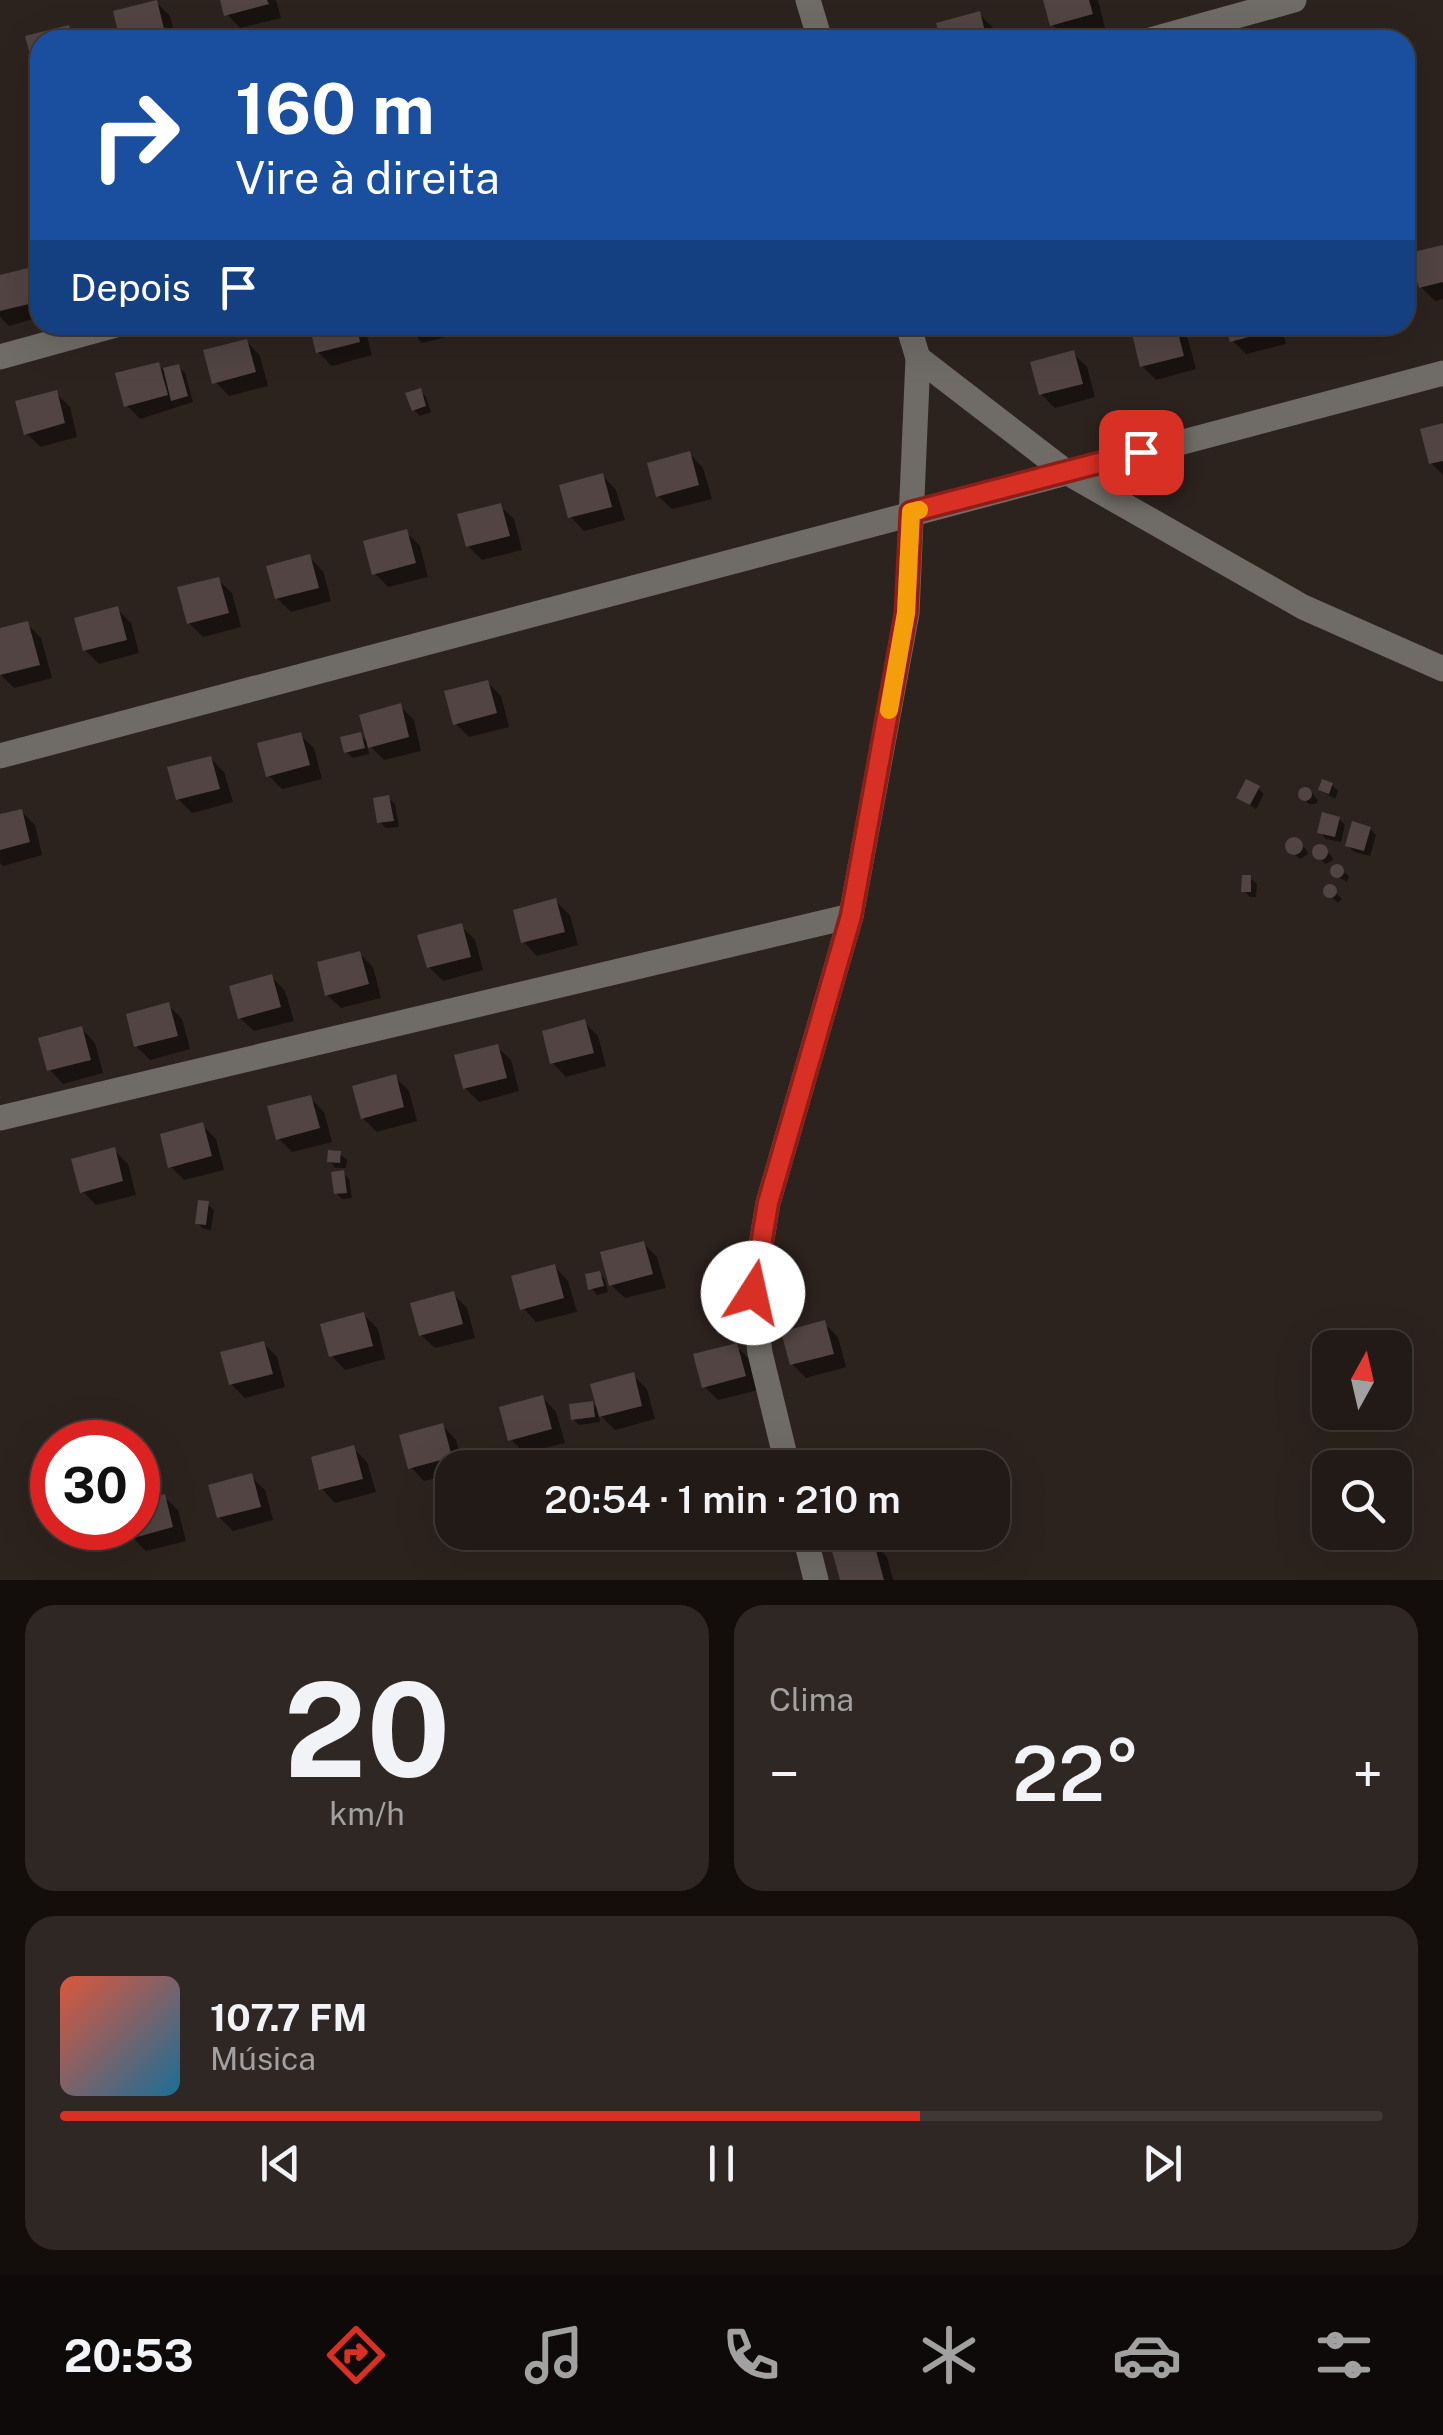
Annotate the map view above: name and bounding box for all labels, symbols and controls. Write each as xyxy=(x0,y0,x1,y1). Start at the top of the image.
text: 160 m xyxy=(235,67,435,150)
icon: right xyxy=(70,70,200,200)
text: Vire à direita xyxy=(235,151,500,204)
icon: arrive xyxy=(211,260,266,315)
text: Depois xyxy=(70,265,191,310)
pin xyxy=(1099,410,1184,495)
icon: arrive xyxy=(1114,425,1169,480)
position arrow xyxy=(701,1241,805,1345)
north arrow xyxy=(1312,1330,1412,1430)
map controls xyxy=(1312,1330,1412,1550)
speed limit sign: 30 xyxy=(30,1420,160,1550)
button: search xyxy=(1312,1450,1412,1550)
text: 20:54 · 1 min · 210 m xyxy=(544,1477,901,1522)
text: 20 xyxy=(284,1654,450,1806)
text: Clima xyxy=(769,1681,854,1718)
text: 22° xyxy=(1012,1730,1140,1818)
text: − xyxy=(769,1742,800,1806)
text: + xyxy=(1353,1742,1383,1806)
text: km/h xyxy=(329,1795,405,1832)
text: 107.7 FM xyxy=(210,1995,367,2040)
text: Música xyxy=(210,2040,316,2077)
icon: previous xyxy=(253,2136,308,2191)
icon: pause xyxy=(694,2136,749,2191)
icon: next xyxy=(1135,2136,1190,2191)
icon: directions xyxy=(321,2320,391,2390)
icon: music xyxy=(519,2320,589,2390)
icon: phone xyxy=(716,2320,786,2390)
icon: climate xyxy=(914,2320,984,2390)
icon: car xyxy=(1112,2320,1182,2390)
icon: filters xyxy=(1309,2320,1379,2390)
text: 20:53 xyxy=(64,2329,194,2382)

